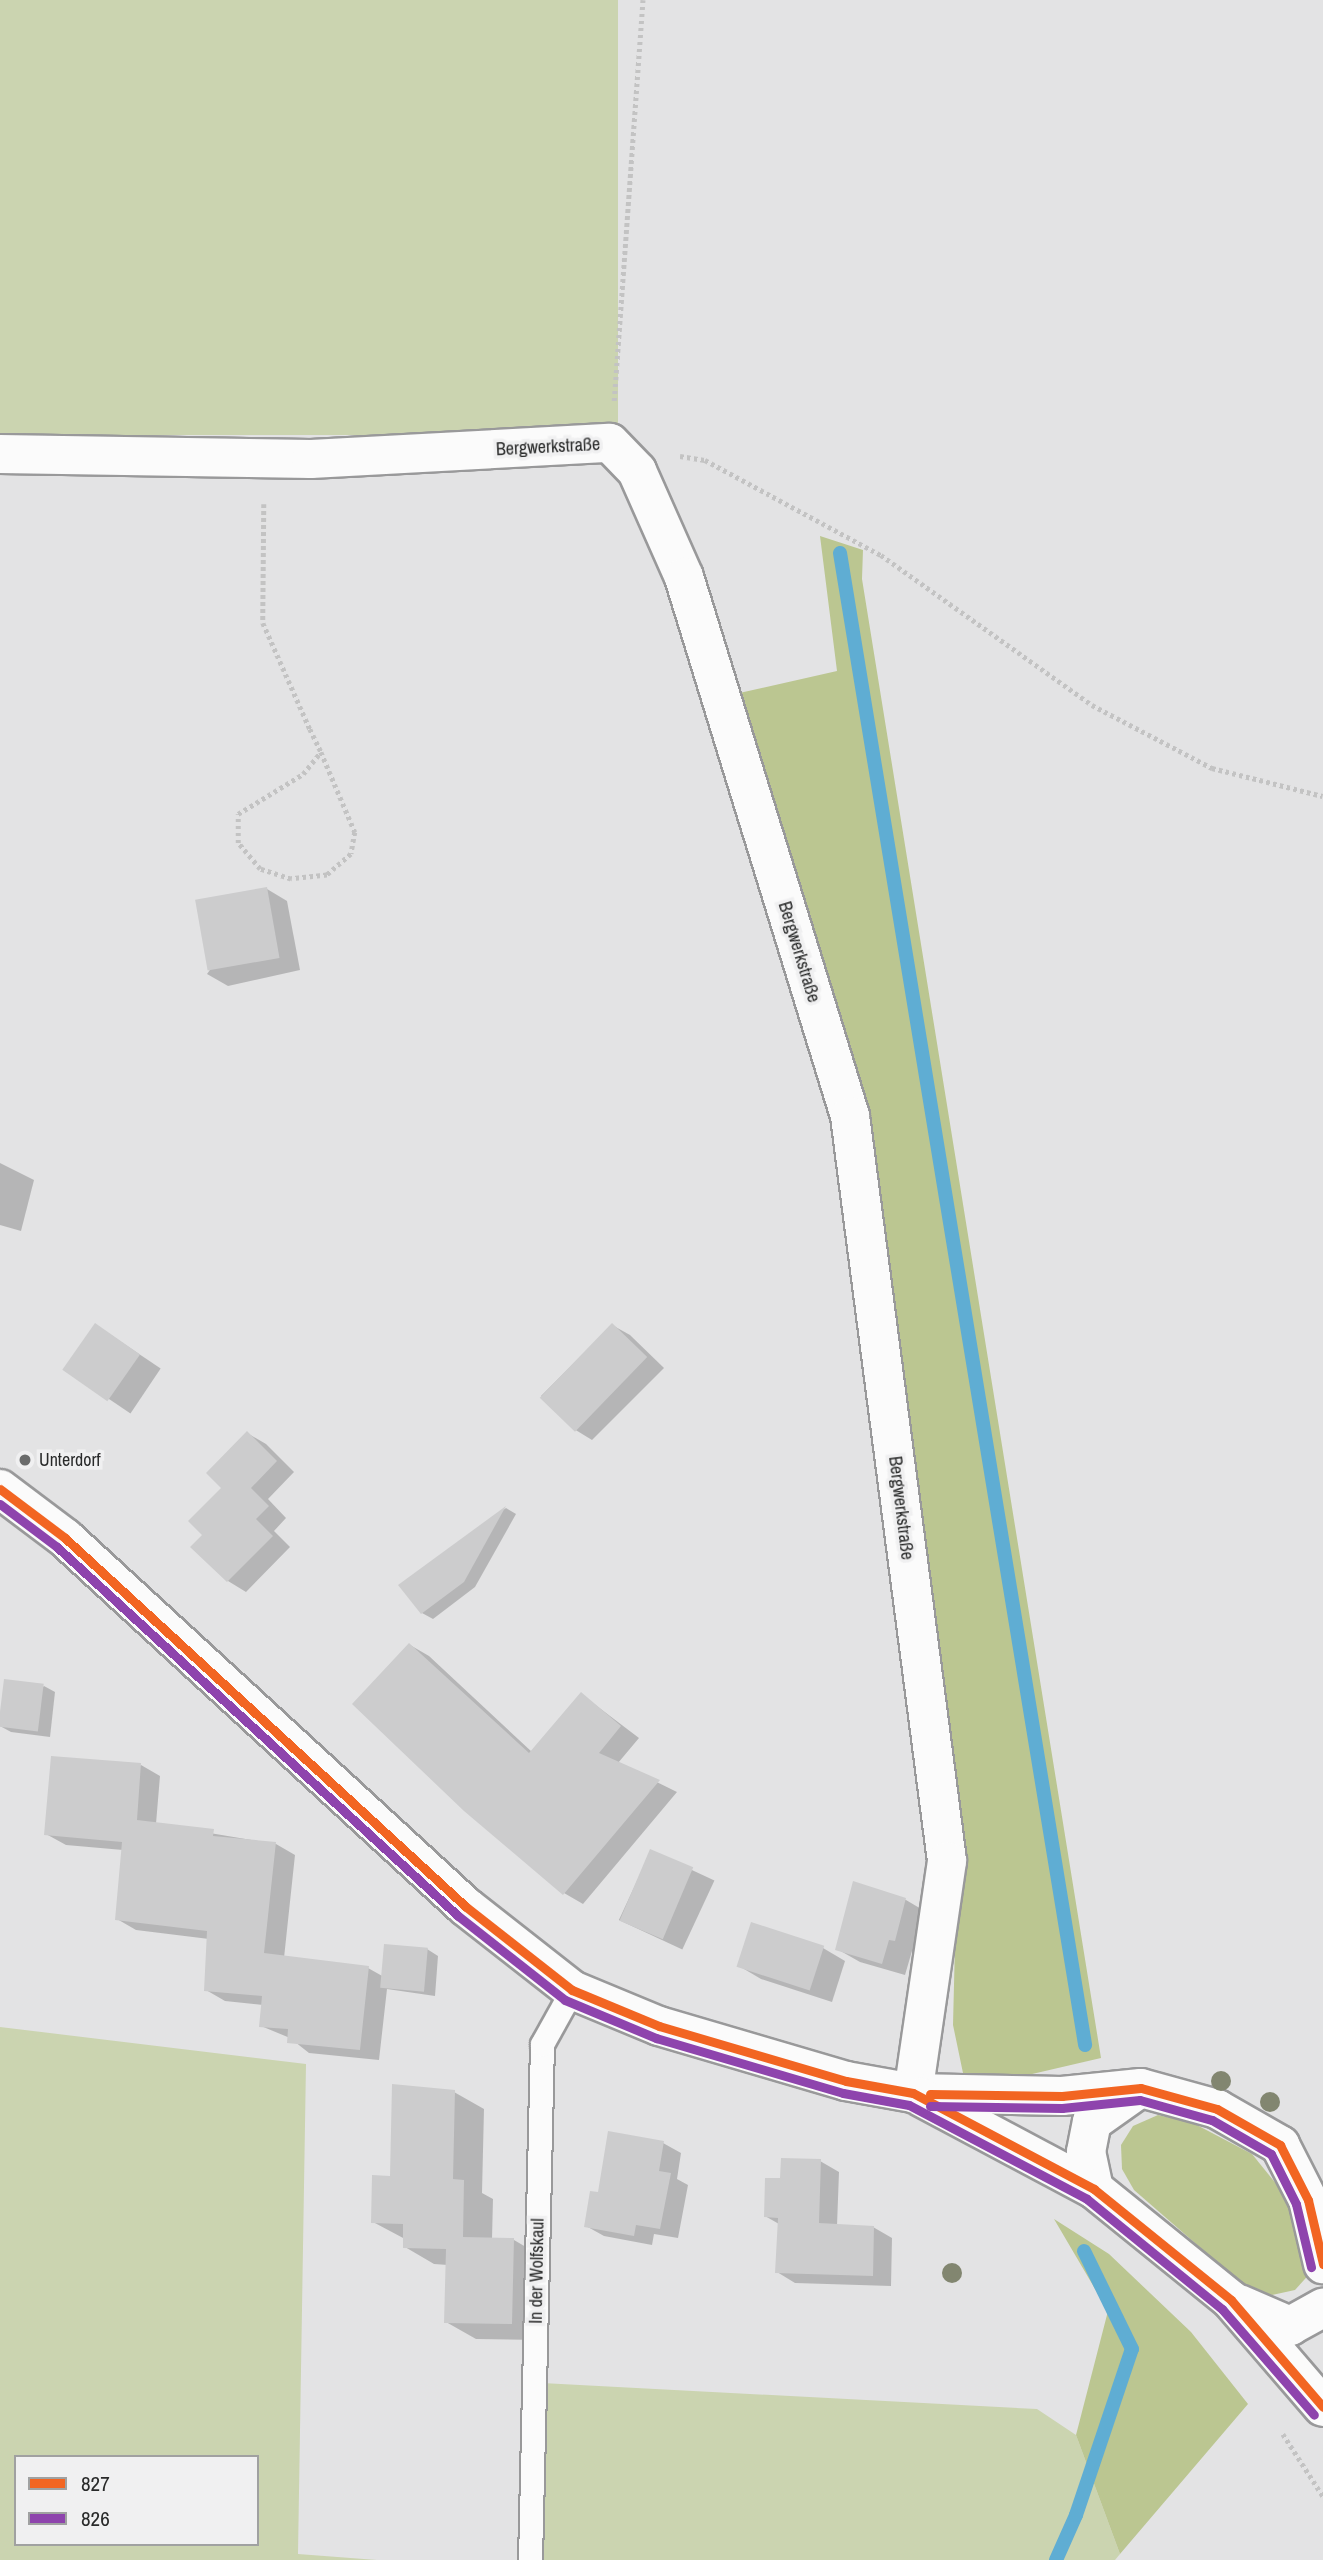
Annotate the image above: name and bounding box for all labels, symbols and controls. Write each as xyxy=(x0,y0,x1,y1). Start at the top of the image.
street label: Bergwerkstraße xyxy=(495,433,601,461)
street label: Bergwerkstraße xyxy=(773,899,825,1005)
place label: Unterdorf xyxy=(39,1449,101,1471)
marker: Unterdorf xyxy=(17,1452,33,1468)
street label: Bergwerkstraße xyxy=(884,1455,918,1561)
street label: In der Wolfskaul xyxy=(525,2218,549,2324)
legend xyxy=(14,2455,259,2546)
text: 827 xyxy=(81,2469,110,2498)
text: 826 xyxy=(81,2504,110,2533)

